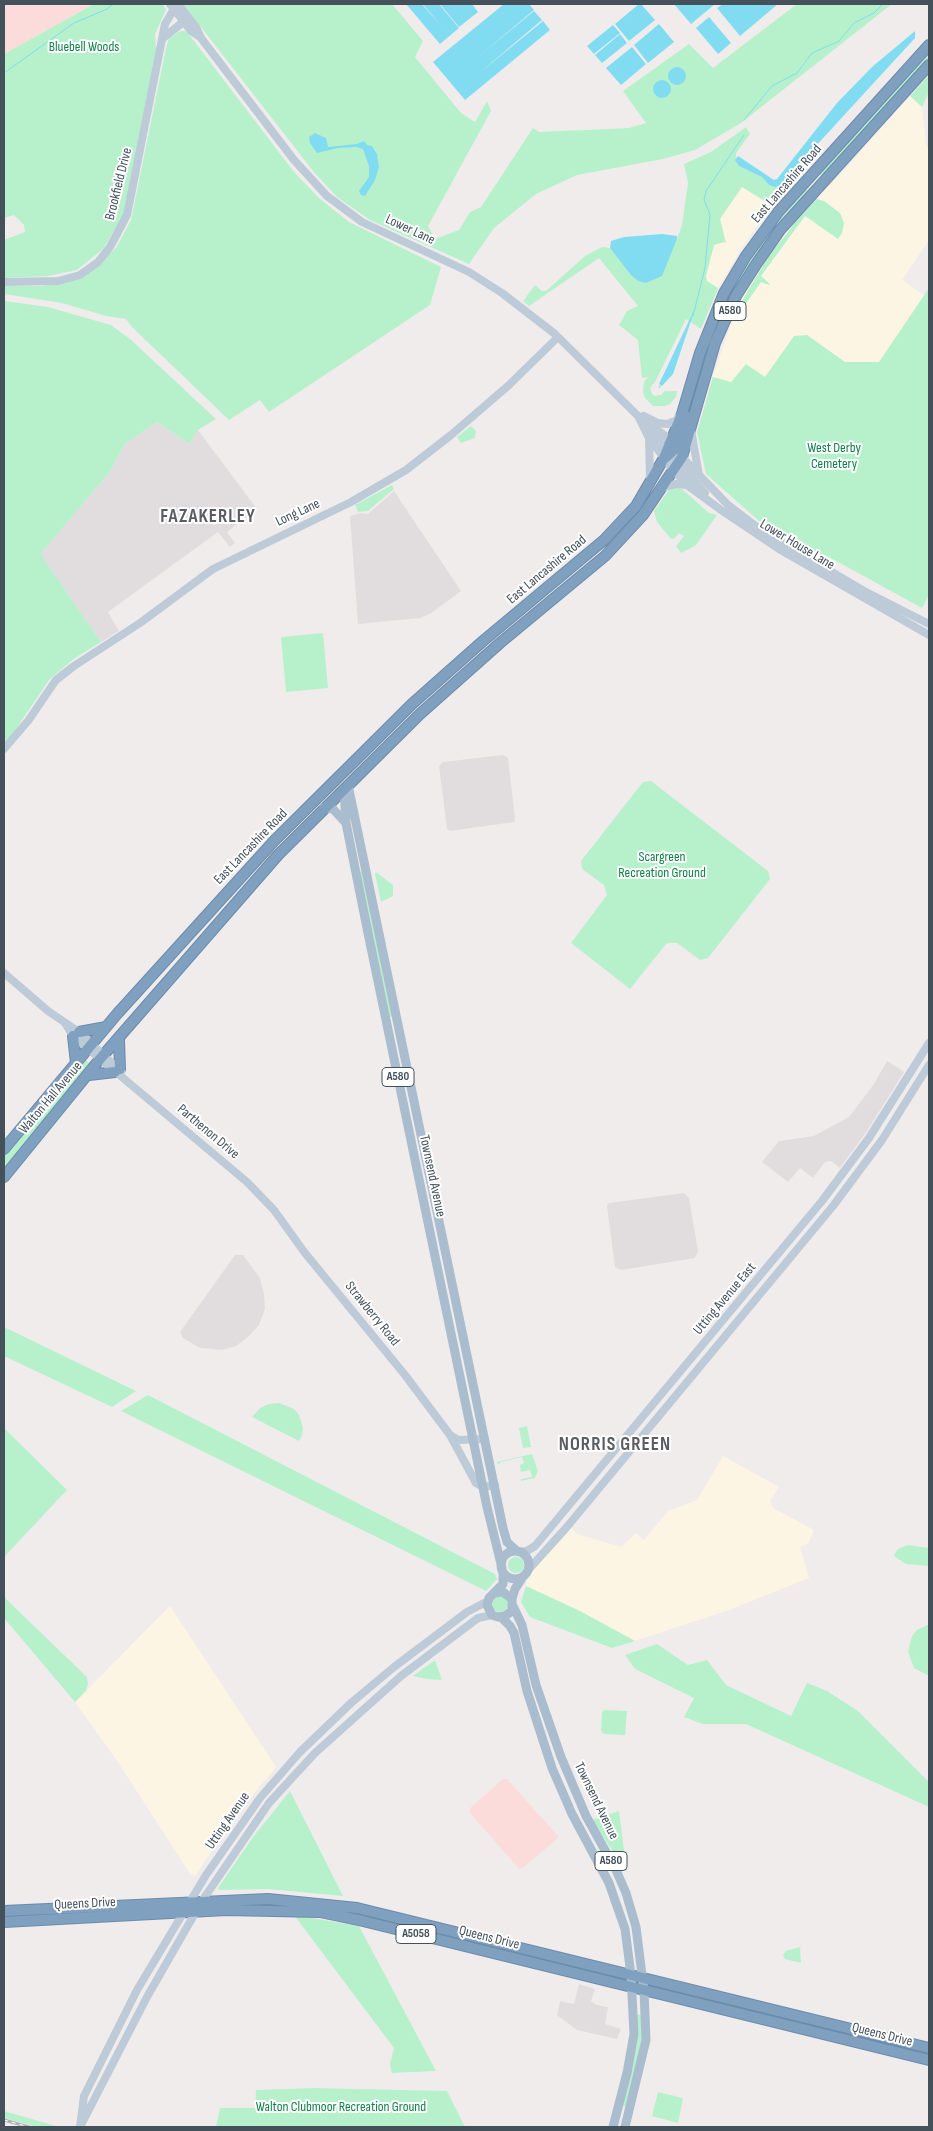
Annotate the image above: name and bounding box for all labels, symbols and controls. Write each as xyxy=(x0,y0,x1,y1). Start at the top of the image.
park label: Bluebell Woods xyxy=(49,39,119,55)
street label: East Lancashire Road xyxy=(748,141,826,227)
street label: Brookfield Drive xyxy=(102,146,136,222)
street label: Lower Lane xyxy=(383,211,437,249)
road number: A580 xyxy=(714,302,746,321)
park label: West Derby Cemetery xyxy=(807,440,861,472)
street label: Long Lane xyxy=(273,495,323,531)
district label: FAZAKERLEY xyxy=(159,506,257,528)
street label: Lower House Lane xyxy=(757,516,837,574)
street label: East Lancashire Road xyxy=(504,532,590,608)
street label: East Lancashire Road xyxy=(211,806,291,888)
park label: Scargreen Recreation Ground xyxy=(618,849,706,882)
street label: Walton Hall Avenue xyxy=(16,1058,86,1138)
road number: A580 xyxy=(382,1068,414,1086)
street label: Parthenon Drive xyxy=(174,1101,242,1163)
street label: Townsend Avenue xyxy=(415,1134,449,1218)
street label: Utting Avenue East xyxy=(690,1260,760,1338)
street label: Strawberry Road xyxy=(341,1278,403,1350)
district label: NORRIS GREEN xyxy=(557,1434,673,1456)
street label: Townsend Avenue xyxy=(570,1760,622,1842)
street label: Utting Avenue xyxy=(202,1789,254,1853)
road number: A580 xyxy=(595,1852,627,1870)
street label: Queens Drive xyxy=(54,1894,116,1914)
street label: Queens Drive xyxy=(457,1922,521,1954)
road number: A5058 xyxy=(396,1925,436,1944)
street label: Queens Drive xyxy=(850,2019,914,2051)
park label: Walton Clubmoor Recreation Ground xyxy=(256,2099,426,2115)

